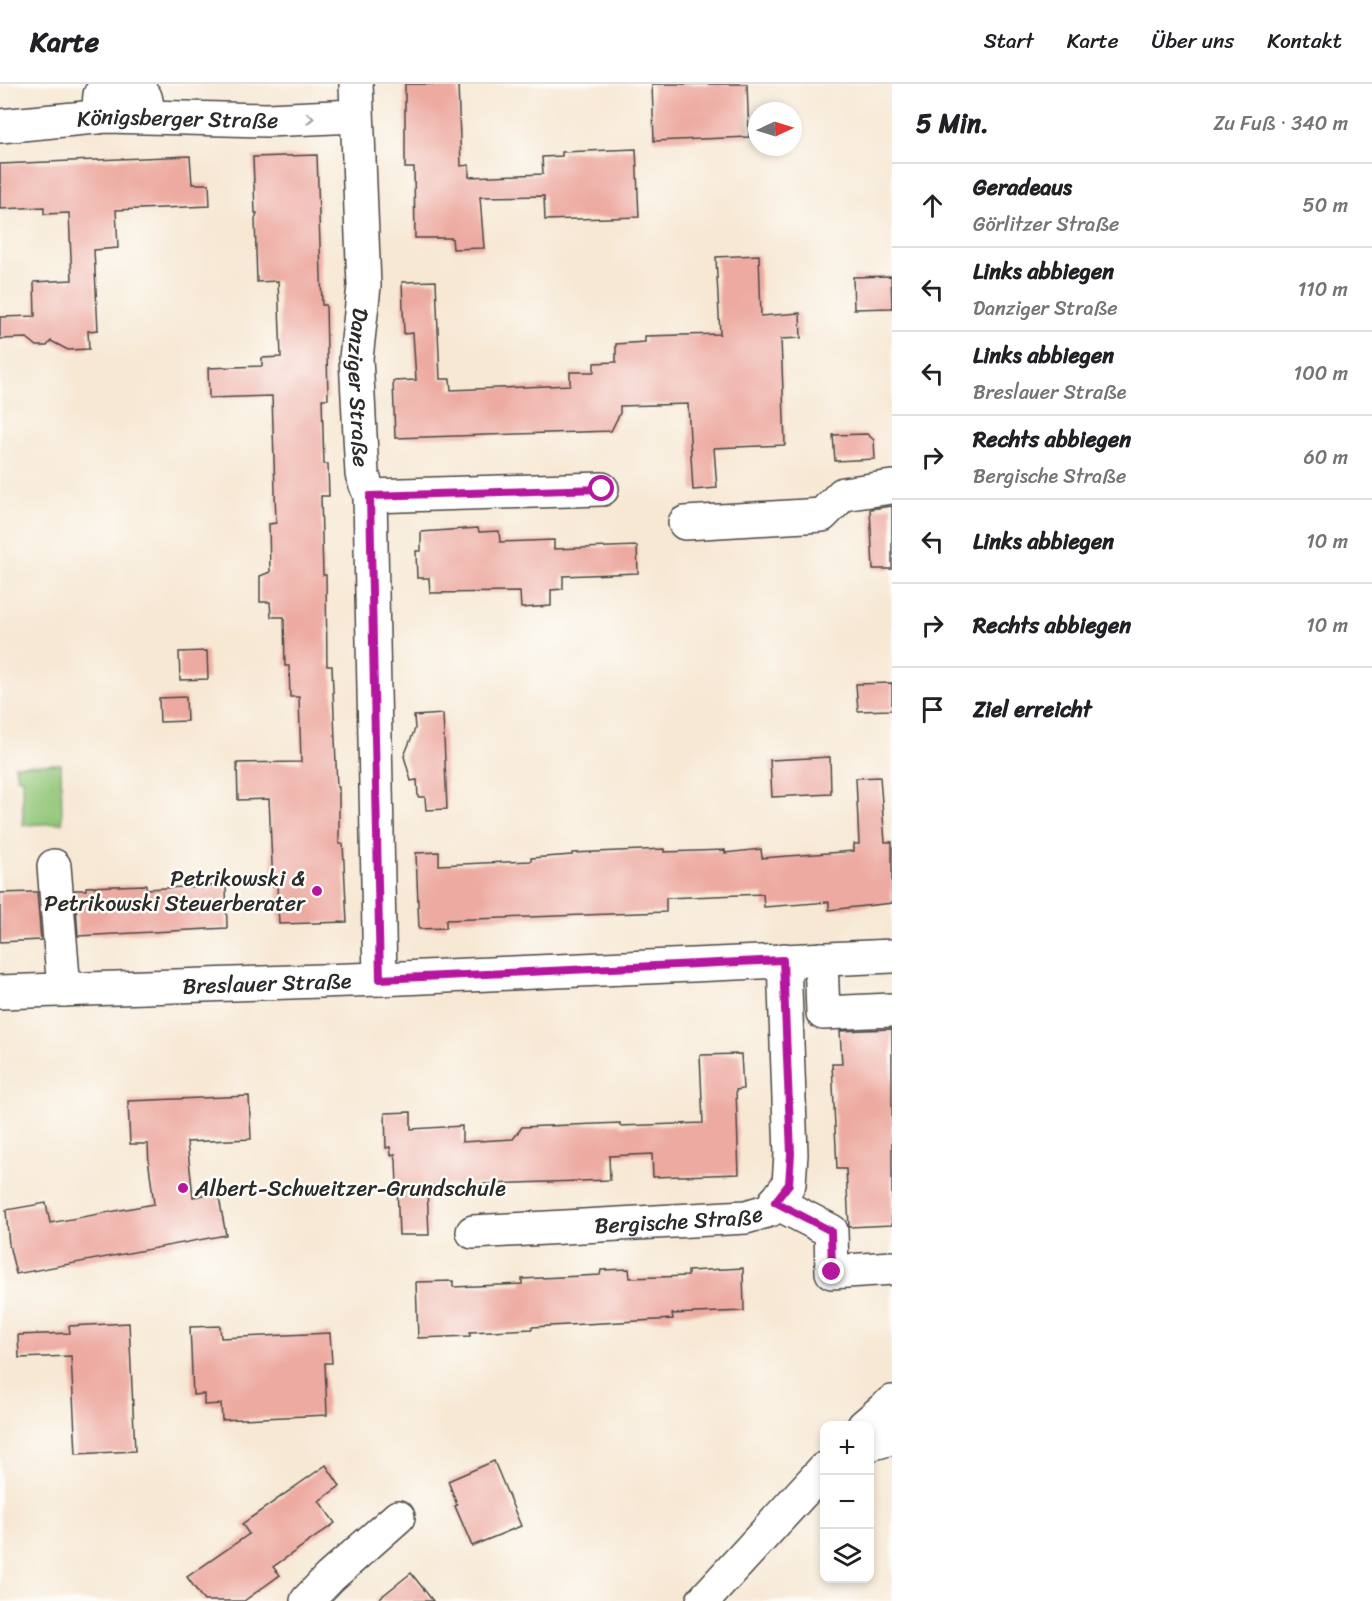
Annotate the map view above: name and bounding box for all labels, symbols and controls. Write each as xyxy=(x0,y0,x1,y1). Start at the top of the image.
text: Karte xyxy=(30,17,99,66)
text: Start xyxy=(984,22,1034,60)
text: Karte xyxy=(1067,22,1119,60)
text: Über uns xyxy=(1152,22,1234,60)
text: Kontakt xyxy=(1267,22,1342,60)
street label: Königsberger Straße xyxy=(75,96,279,139)
text: 5 Min. xyxy=(916,100,989,146)
north arrow xyxy=(748,102,802,156)
text: Zu Fuß · 340 m xyxy=(1213,106,1348,141)
one-way arrow xyxy=(305,112,314,125)
text: Geradeaus xyxy=(973,168,1072,207)
text: 50 m xyxy=(1303,188,1348,223)
icon: ahead xyxy=(916,189,949,222)
text: Görlitzer Straße xyxy=(973,207,1119,242)
text: Links abbiegen xyxy=(973,252,1114,291)
text: 110 m xyxy=(1298,272,1348,307)
icon: left xyxy=(916,273,949,306)
text: Danziger Straße xyxy=(973,291,1118,326)
street label: Danziger Straße xyxy=(336,306,381,468)
text: Links abbiegen xyxy=(973,336,1114,375)
text: 100 m xyxy=(1294,356,1348,391)
icon: left xyxy=(916,357,949,390)
text: Breslauer Straße xyxy=(973,375,1126,410)
text: Rechts abbiegen xyxy=(973,420,1131,459)
text: 60 m xyxy=(1303,440,1348,475)
icon: right xyxy=(916,441,949,474)
text: Bergische Straße xyxy=(973,459,1126,494)
route start xyxy=(588,475,614,501)
text: Links abbiegen xyxy=(973,522,1114,561)
text: 10 m xyxy=(1306,524,1348,559)
icon: left xyxy=(916,525,949,558)
text: Rechts abbiegen xyxy=(973,606,1131,645)
text: 10 m xyxy=(1306,608,1348,643)
icon: right xyxy=(916,609,949,642)
text: Ziel erreicht xyxy=(973,690,1092,729)
icon: arrive xyxy=(916,693,949,726)
place label: Petrikowski & Petrikowski Steuerberater xyxy=(44,859,306,923)
marker: Petrikowski & Petrikowski Steuerberater xyxy=(310,884,324,898)
street label: Breslauer Straße xyxy=(182,960,352,1005)
place label: Albert-Schweitzer-Grundschule xyxy=(194,1169,506,1208)
marker: Albert-Schweitzer-Grundschule xyxy=(176,1181,190,1195)
street label: Bergische Straße xyxy=(593,1194,768,1245)
route end xyxy=(818,1258,844,1284)
map controls xyxy=(820,1421,874,1583)
button: + xyxy=(820,1421,874,1475)
button: − xyxy=(820,1475,874,1529)
button: layers xyxy=(820,1529,874,1583)

